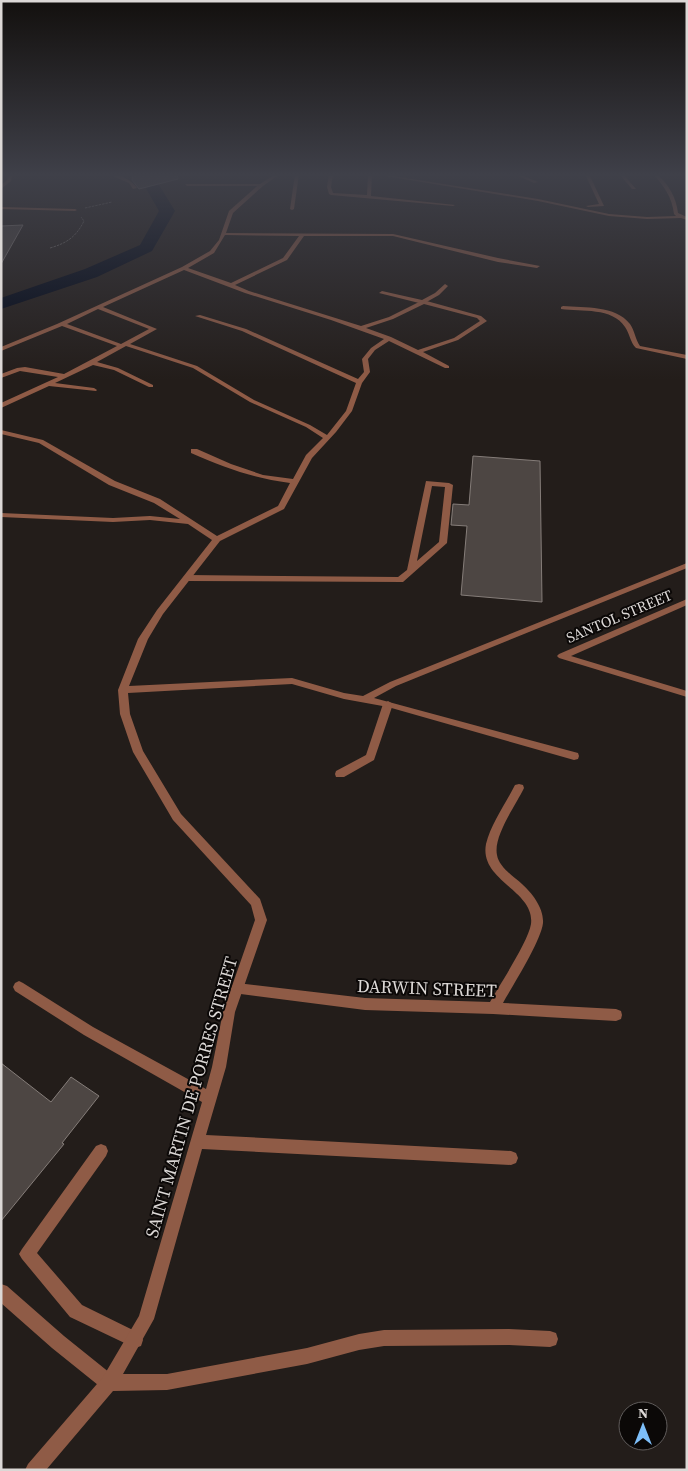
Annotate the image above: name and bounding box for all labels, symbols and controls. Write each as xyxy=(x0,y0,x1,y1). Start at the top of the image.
street label: SANTOL STREET xyxy=(563,584,675,648)
street label: SAINT MARTIN DE PORRES STREET xyxy=(139,953,243,1241)
street label: DARWIN STREET xyxy=(357,973,497,1003)
north arrow xyxy=(618,1401,668,1451)
text: N xyxy=(638,1403,648,1423)

